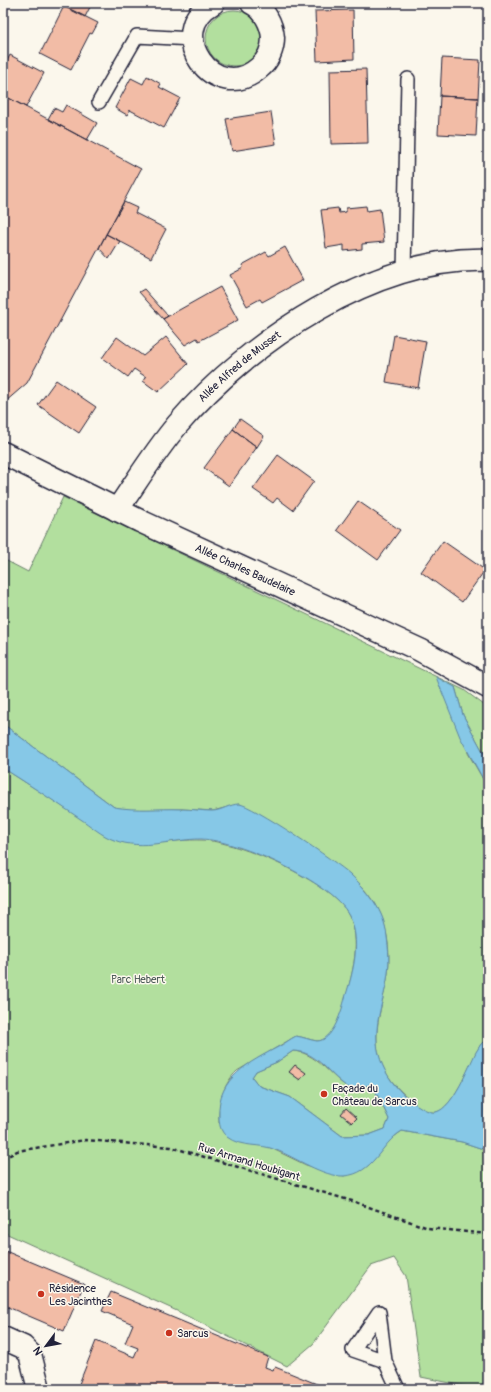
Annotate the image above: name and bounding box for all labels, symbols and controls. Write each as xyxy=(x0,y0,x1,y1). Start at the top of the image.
street label: Allée Alfred de Musset xyxy=(195,328,284,405)
street label: Allée Charles Baudelaire xyxy=(193,541,298,599)
park label: Parc Hebert xyxy=(111,973,165,986)
place label: Façade du Château de Sarcus xyxy=(332,1082,417,1108)
marker: Façade du Château de Sarcus xyxy=(319,1089,329,1099)
street label: Rue Armand Houbigant xyxy=(196,1140,302,1184)
place label: Résidence Les Jacinthes xyxy=(49,1282,112,1308)
marker: Résidence Les Jacinthes xyxy=(36,1289,46,1299)
north arrow xyxy=(26,1326,66,1366)
place label: Sarcus xyxy=(177,1327,209,1340)
marker: Sarcus xyxy=(164,1328,174,1338)
text: N xyxy=(30,1344,45,1358)

